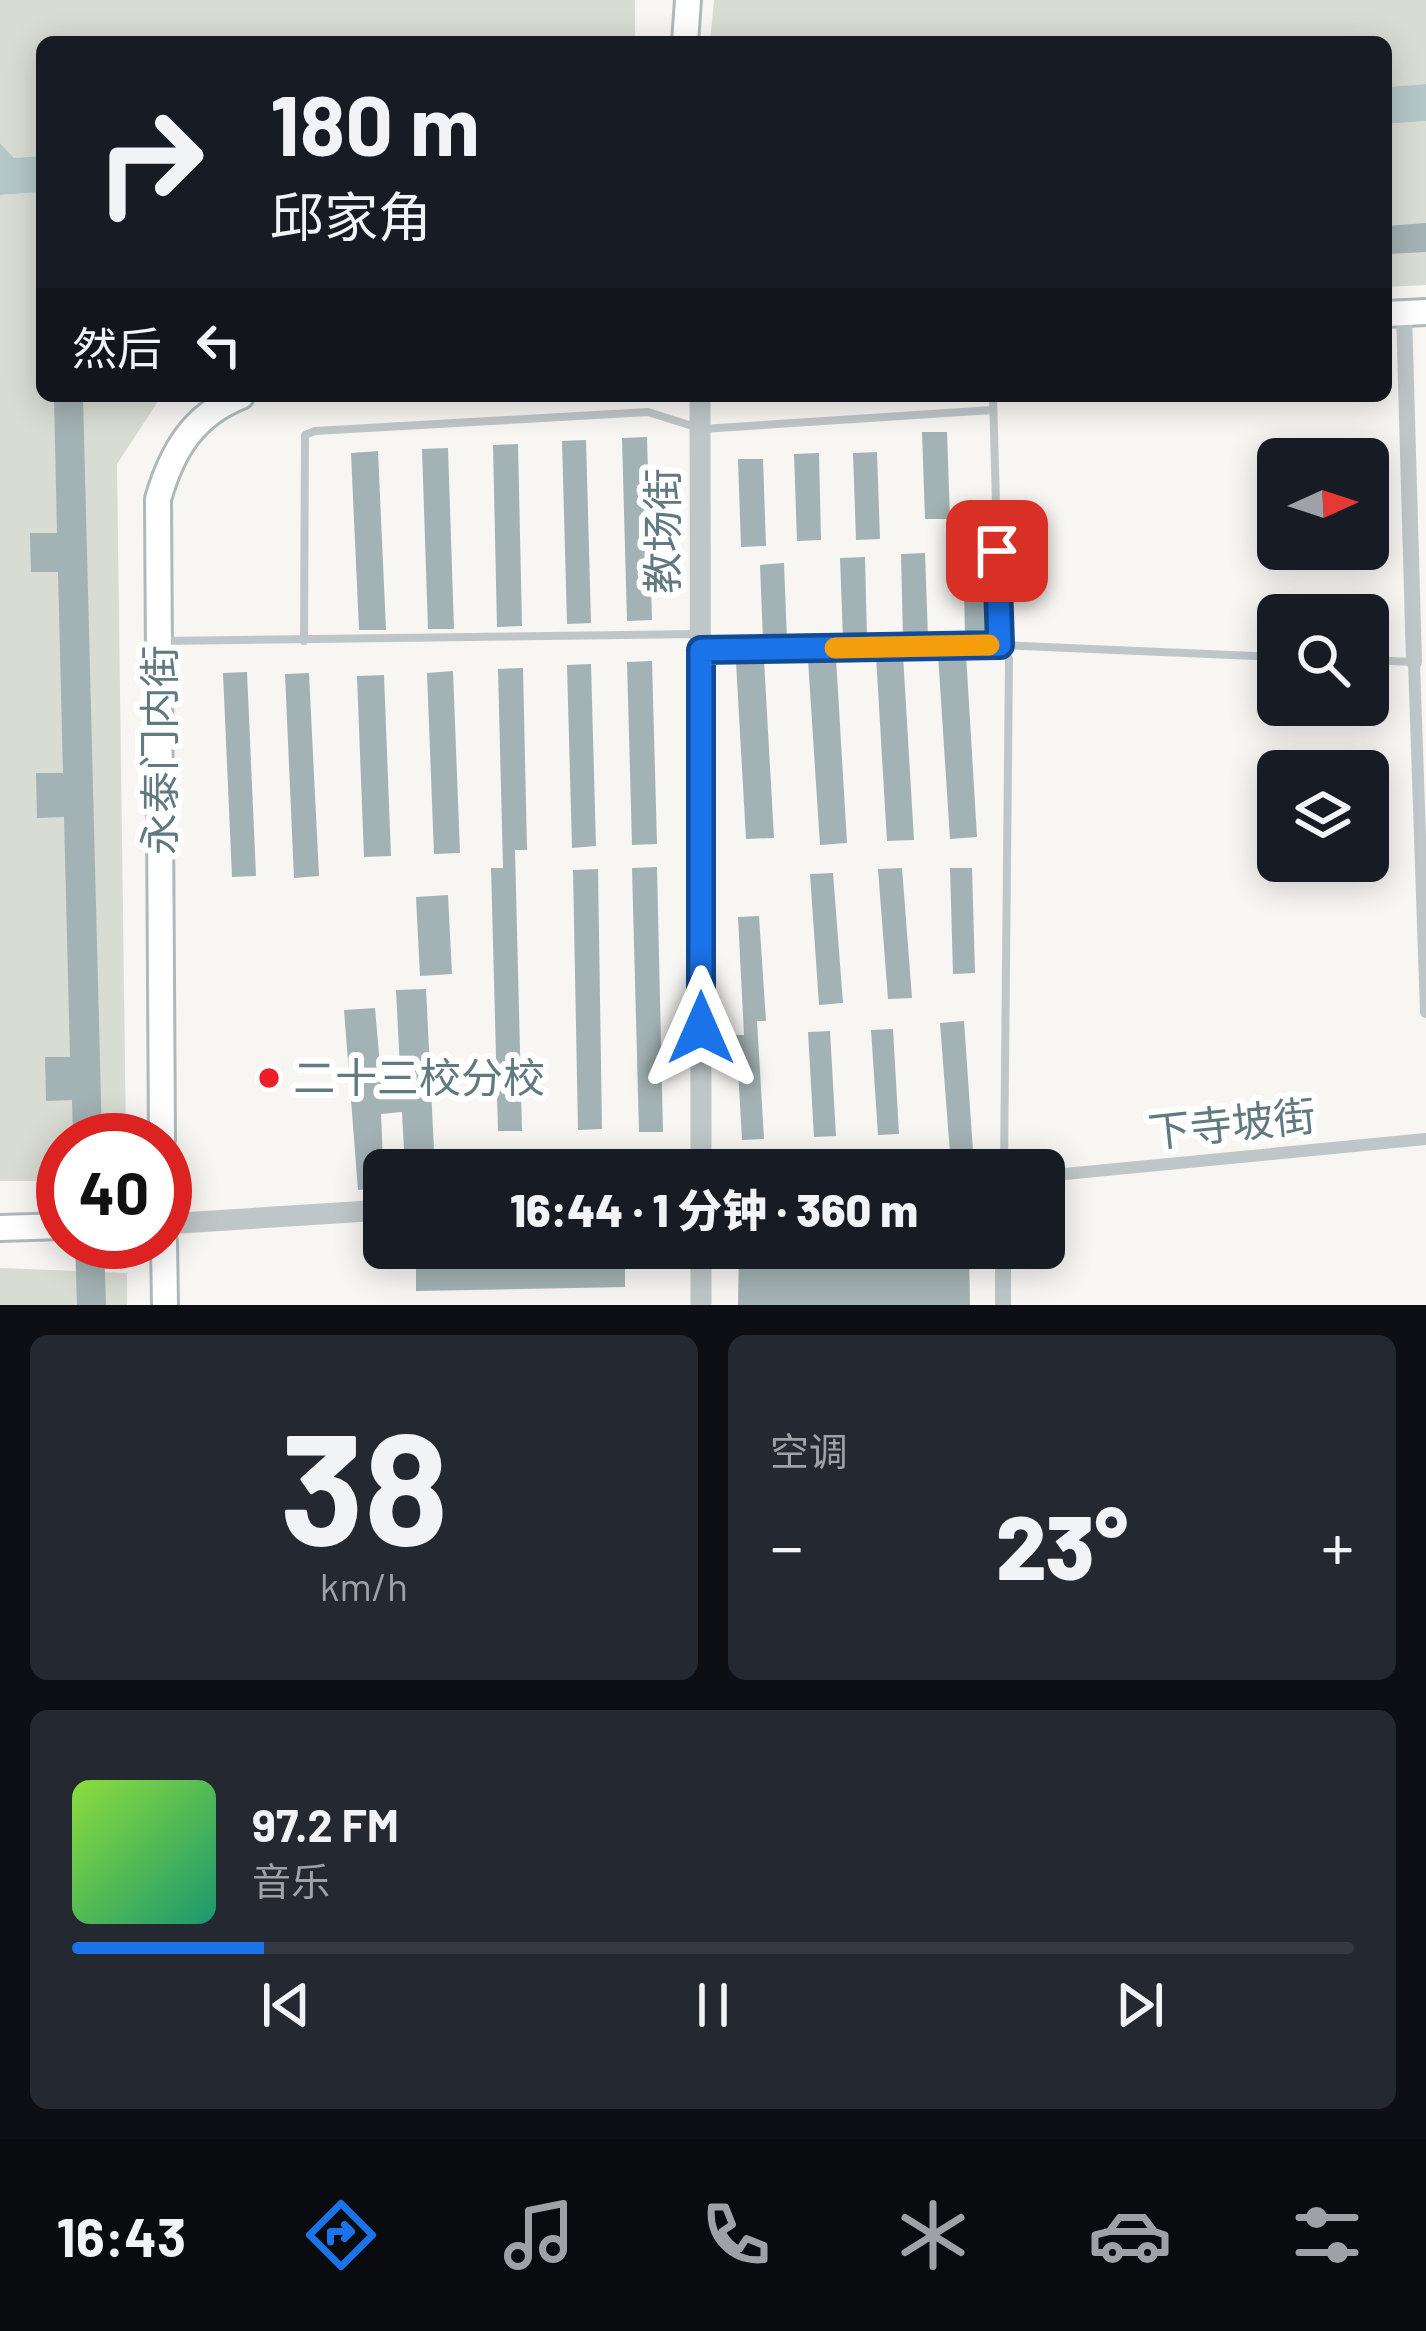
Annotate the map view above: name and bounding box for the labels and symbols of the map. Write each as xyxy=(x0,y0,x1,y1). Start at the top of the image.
north arrow xyxy=(1257,438,1389,570)
street label: 教场街 xyxy=(636,468,686,594)
pin xyxy=(946,500,1048,602)
street label: 永泰门内街 xyxy=(133,645,183,855)
position arrow xyxy=(638,965,764,1091)
place label: 二十三校分校 xyxy=(293,1051,545,1101)
marker: 二十三校分校 xyxy=(256,1065,282,1091)
street label: 下寺坡街 xyxy=(1146,1088,1318,1156)
speed limit sign: 40 xyxy=(36,1113,192,1269)

